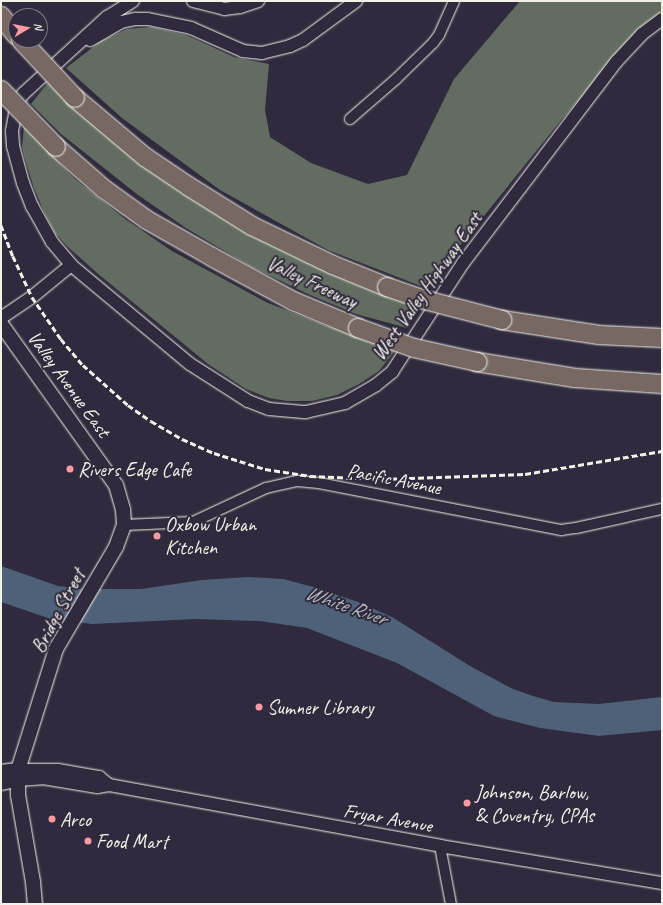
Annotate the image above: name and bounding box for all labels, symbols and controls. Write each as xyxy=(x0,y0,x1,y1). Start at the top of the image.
north arrow xyxy=(8,8,48,48)
text: N xyxy=(31,22,46,31)
street label: West Valley Highway East xyxy=(367,207,487,365)
street label: Valley Freeway xyxy=(263,251,361,313)
street label: Valley Avenue East xyxy=(22,326,116,442)
place label: Rivers Edge Cafe xyxy=(78,457,192,481)
street label: Pacific Avenue xyxy=(345,458,443,500)
marker: Rivers Edge Cafe xyxy=(65,464,75,474)
place label: Oxbow Urban Kitchen xyxy=(165,512,257,559)
marker: Oxbow Urban Kitchen xyxy=(152,531,162,541)
street label: Bridge Street xyxy=(26,565,90,657)
water label: White River xyxy=(302,579,390,631)
place label: Sumner Library xyxy=(267,695,373,719)
marker: Sumner Library xyxy=(254,702,264,712)
place label: Johnson, Barlow, & Coventry, CPAs xyxy=(475,780,594,827)
street label: Fryar Avenue xyxy=(342,798,434,838)
marker: Johnson, Barlow, & Coventry, CPAs xyxy=(462,798,472,808)
place label: Arco xyxy=(60,807,91,831)
marker: Arco xyxy=(47,814,57,824)
place label: Food Mart xyxy=(96,829,168,853)
marker: Food Mart xyxy=(83,836,93,846)

